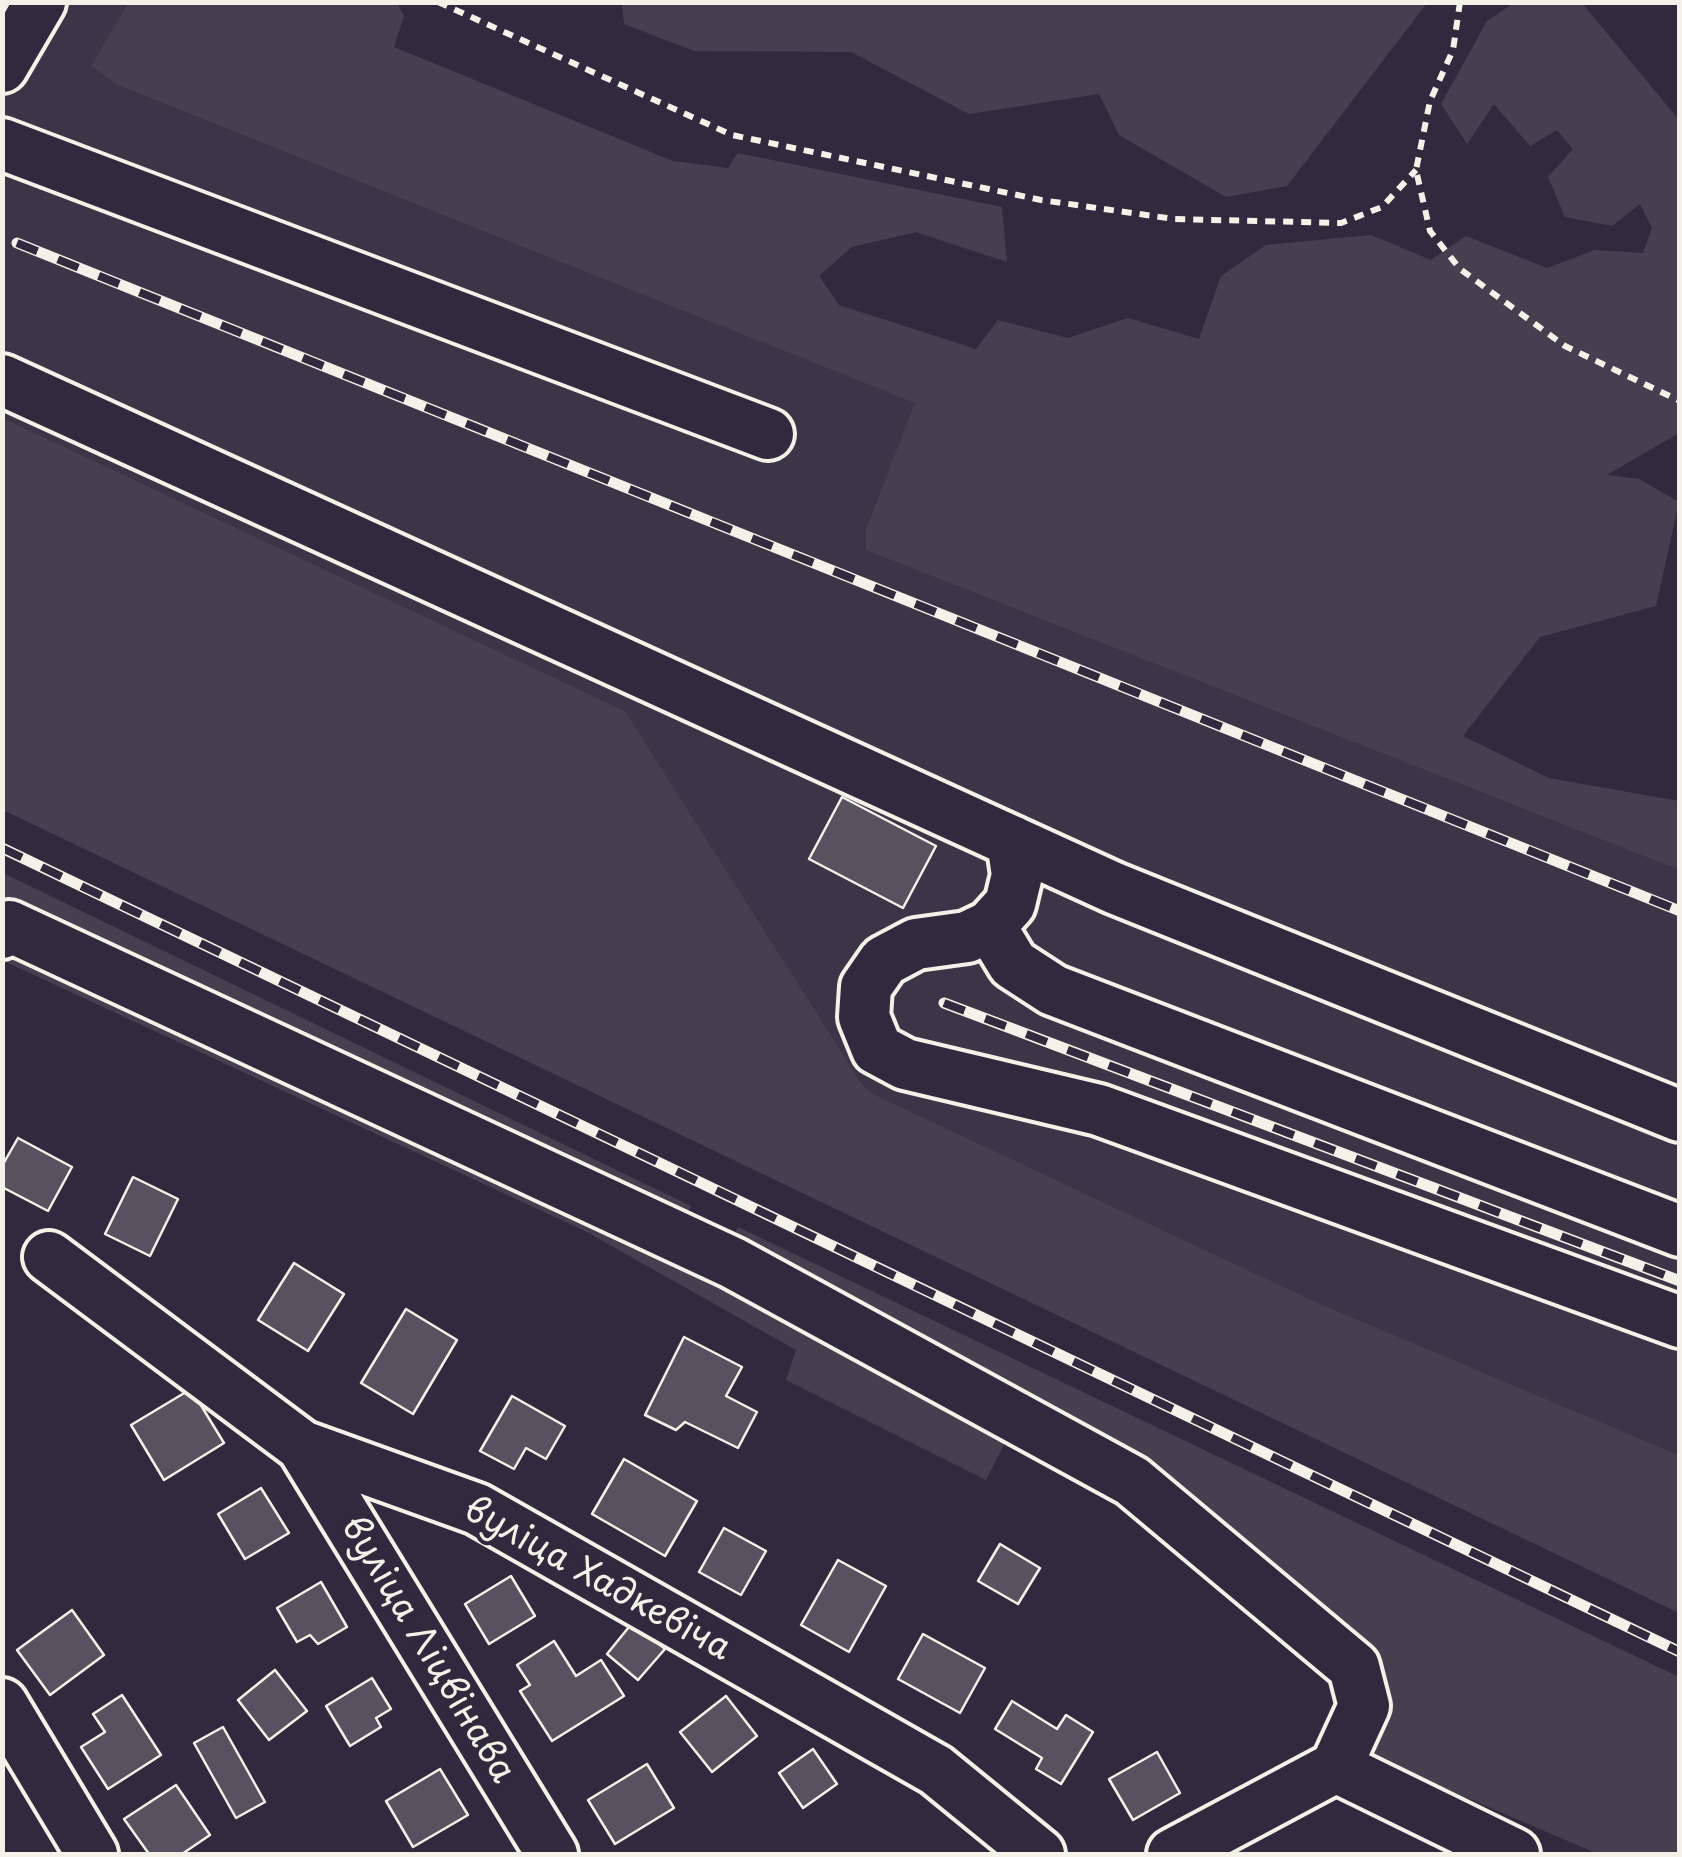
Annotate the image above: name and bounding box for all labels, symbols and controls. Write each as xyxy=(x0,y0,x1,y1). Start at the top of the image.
street label: вуліца Хадкевіча xyxy=(456,1489,738,1671)
street label: вуліца Ліцвінава xyxy=(331,1509,523,1791)

